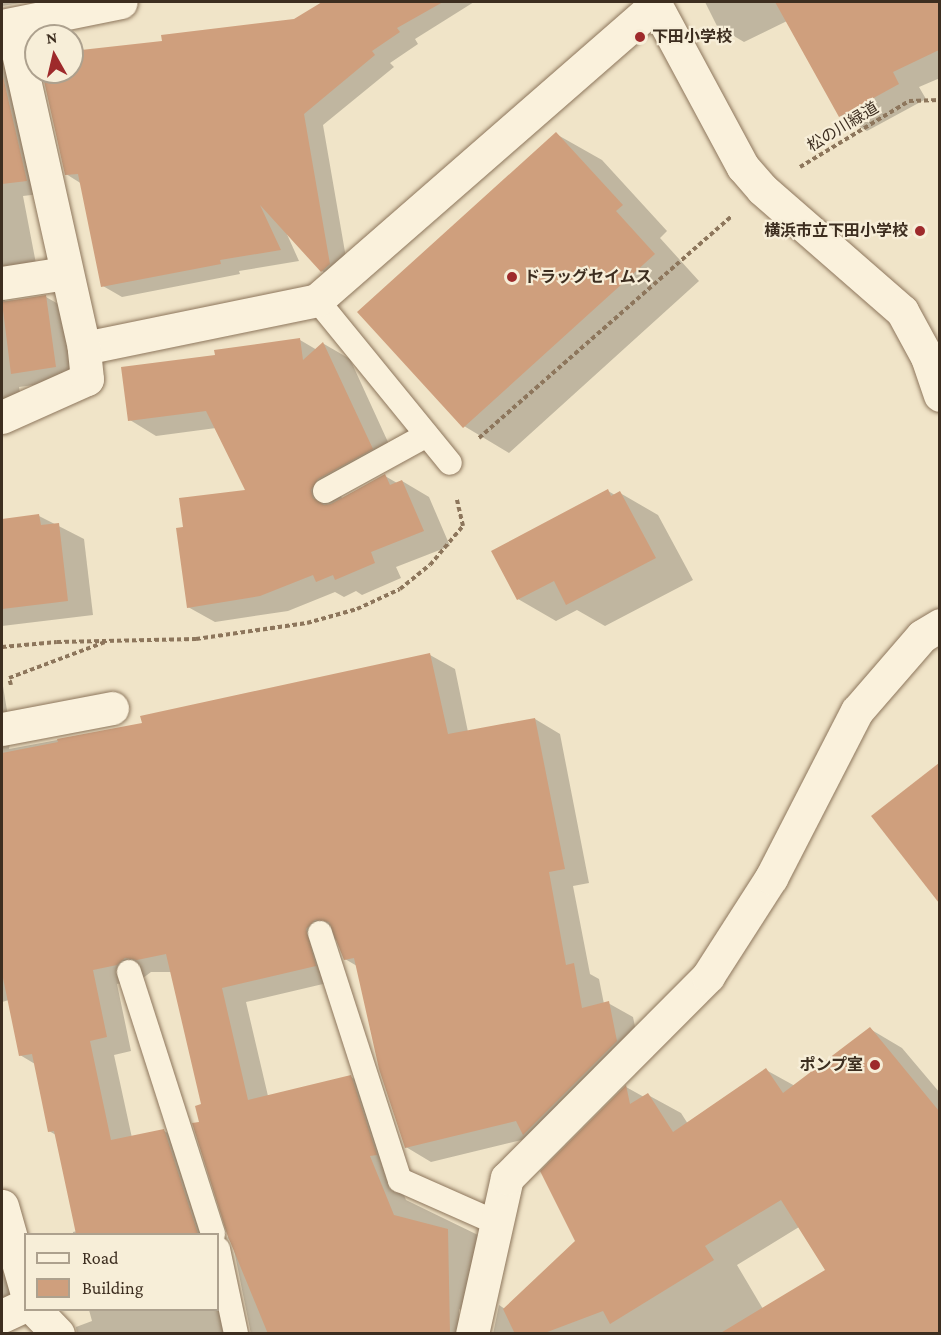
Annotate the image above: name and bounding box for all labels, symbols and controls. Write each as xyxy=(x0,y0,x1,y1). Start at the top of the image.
north arrow xyxy=(24,24,84,84)
place label: 下田小学校 xyxy=(652,27,732,47)
text: N xyxy=(45,28,58,47)
marker: 下田小学校 xyxy=(633,30,647,44)
street label: 松の川緑道 xyxy=(804,98,882,156)
place label: 横浜市立下田小学校 xyxy=(764,221,908,241)
marker: 横浜市立下田小学校 xyxy=(913,224,927,238)
place label: ドラッグセイムス xyxy=(524,267,652,287)
marker: ドラッグセイムス xyxy=(505,270,519,284)
place label: ポンプ室 xyxy=(799,1055,863,1075)
marker: ポンプ室 xyxy=(868,1058,882,1072)
legend xyxy=(24,1233,219,1311)
text: Road xyxy=(82,1248,119,1268)
text: Building xyxy=(82,1278,143,1298)

